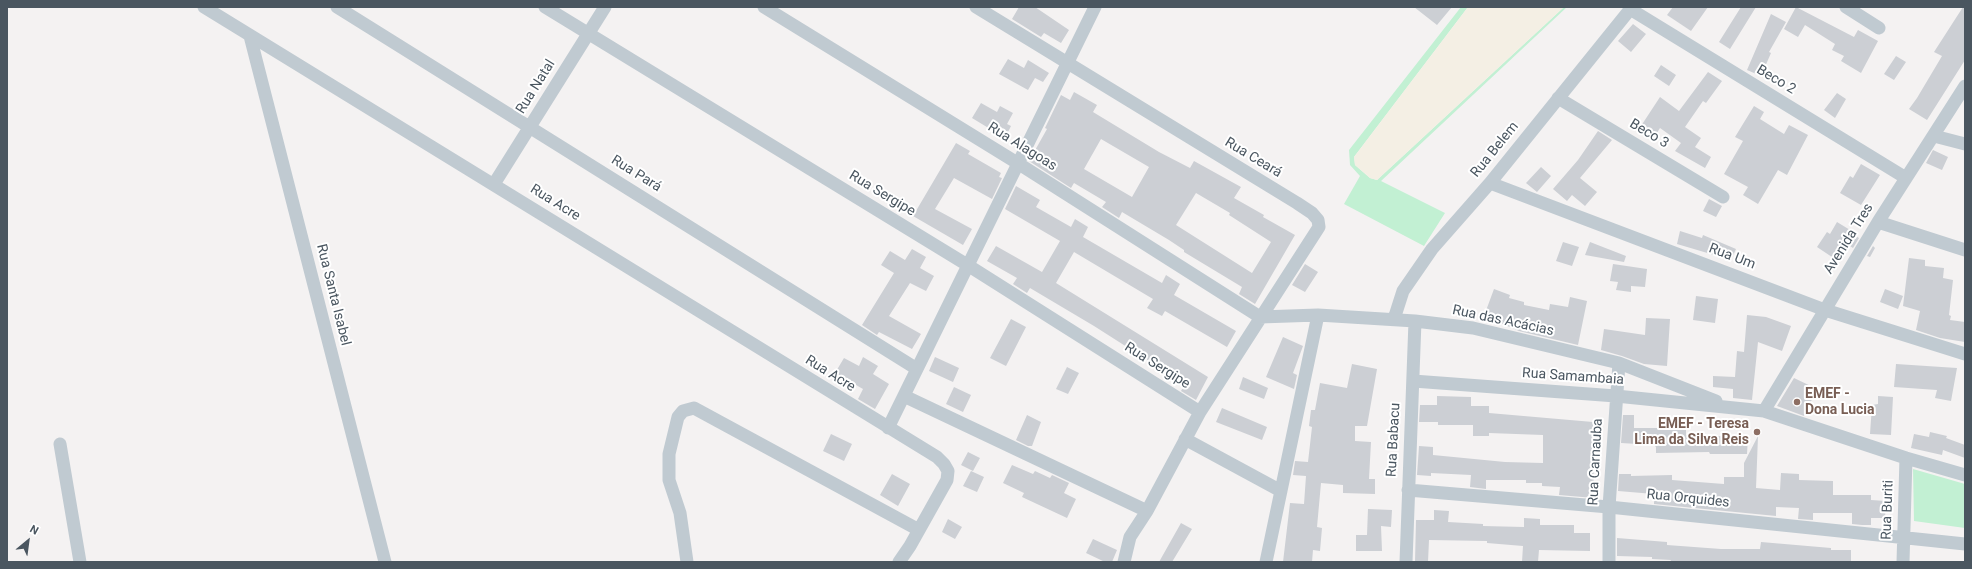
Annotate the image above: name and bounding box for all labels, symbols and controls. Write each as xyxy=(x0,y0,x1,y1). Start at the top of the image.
street label: Rua Natal xyxy=(513,57,559,117)
street label: Beco 2 xyxy=(1753,62,1799,98)
street label: Beco 3 xyxy=(1626,116,1672,152)
street label: Rua Alagoas xyxy=(984,119,1060,175)
street label: Rua Belem xyxy=(1467,119,1523,181)
street label: Rua Ceará xyxy=(1221,134,1285,182)
street label: Rua Pará xyxy=(608,152,664,196)
street label: Rua Sergipe xyxy=(846,168,918,220)
street label: Rua Acre xyxy=(527,181,583,225)
street label: Avenida Tres xyxy=(1821,201,1877,277)
street label: Rua Um xyxy=(1706,240,1758,274)
street label: Rua Santa Isabel xyxy=(312,242,354,348)
street label: Rua das Acácias xyxy=(1451,302,1555,340)
street label: Rua Sergipe xyxy=(1121,339,1193,393)
street label: Rua Acre xyxy=(802,352,858,396)
street label: Rua Samambaia xyxy=(1522,365,1624,389)
place label: EMEF - Dona Lucia xyxy=(1805,386,1875,418)
marker: EMEF - Dona Lucia xyxy=(1792,397,1802,407)
street label: Rua Babacu xyxy=(1384,402,1404,478)
place label: EMEF - Teresa Lima da Silva Reis xyxy=(1634,416,1749,448)
street label: Rua Carnauba xyxy=(1585,418,1607,506)
marker: EMEF - Teresa Lima da Silva Reis xyxy=(1752,427,1762,437)
street label: Rua Buriti xyxy=(1879,480,1897,540)
street label: Rua Orquides xyxy=(1646,486,1730,512)
north arrow xyxy=(8,521,48,561)
text: N xyxy=(28,522,41,538)

